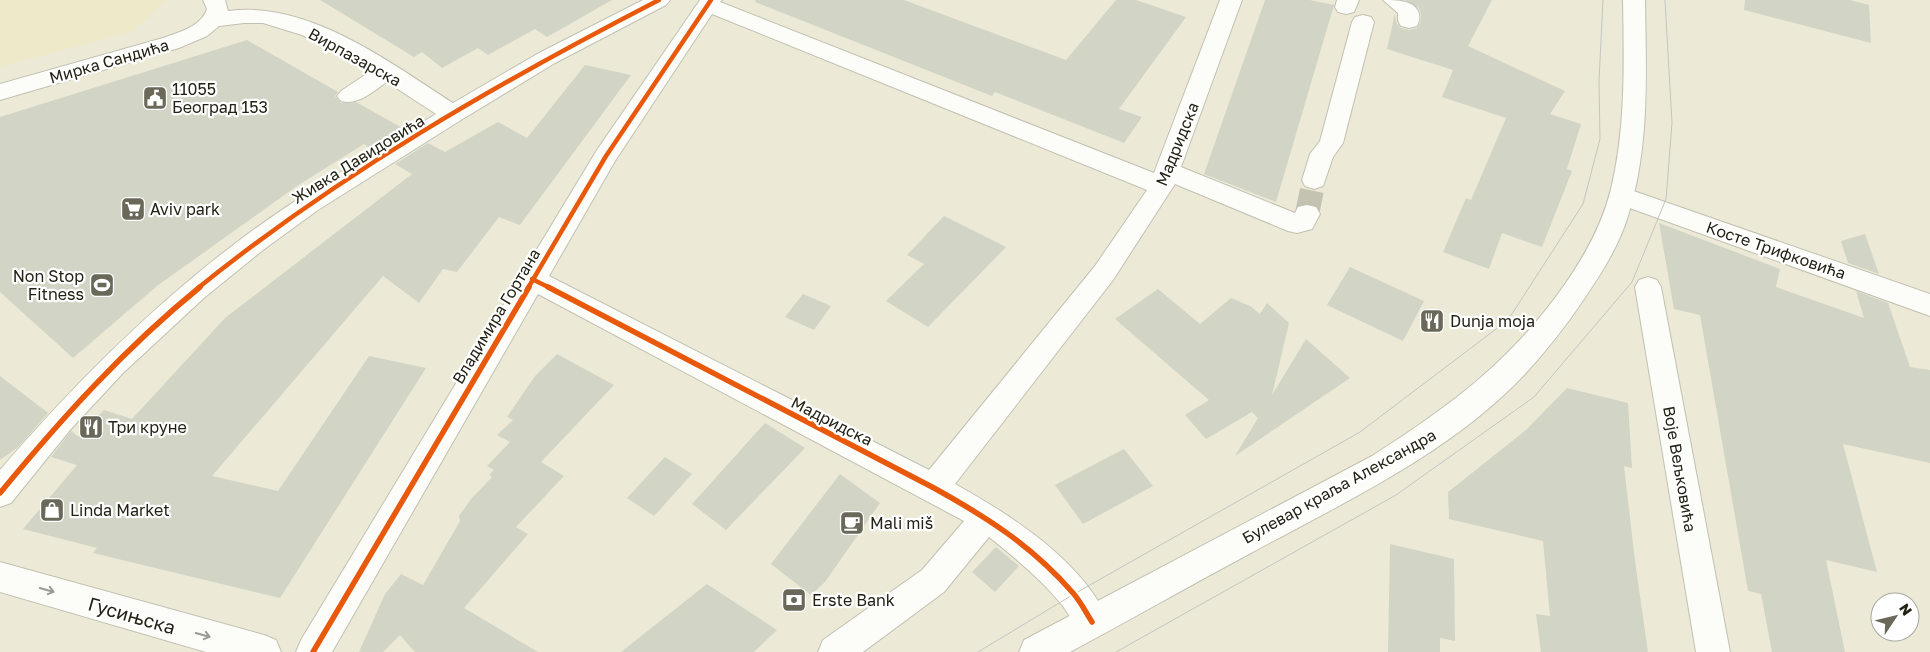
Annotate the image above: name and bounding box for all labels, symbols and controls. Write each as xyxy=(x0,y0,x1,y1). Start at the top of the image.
street label: Вирпазарска xyxy=(305,23,405,91)
street label: Мирка Сандића xyxy=(47,34,171,88)
place label: 11055 Београд 153 xyxy=(172,79,268,117)
public building icon: 11055 Београд 153 xyxy=(142,85,168,111)
street label: Мадридска xyxy=(1151,99,1203,189)
street label: Живка Давидовића xyxy=(288,110,428,208)
supermarket icon: Aviv park xyxy=(120,196,146,222)
place label: Aviv park xyxy=(150,199,220,219)
street label: Косте Трифковића xyxy=(1704,217,1848,283)
street label: Владимира Гортана xyxy=(448,245,544,387)
place label: Non Stop Fitness xyxy=(13,266,84,304)
sports icon: Non Stop Fitness xyxy=(89,272,115,298)
restaurant icon: Dunja moja xyxy=(1419,308,1445,334)
place label: Dunja moja xyxy=(1450,311,1535,331)
street label: Мадридска xyxy=(788,392,876,450)
street label: Воје Вељковића xyxy=(1659,405,1701,533)
restaurant icon: Три круне xyxy=(78,414,104,440)
place label: Три круне xyxy=(108,417,187,437)
street label: Булевар краља Александра xyxy=(1239,424,1439,548)
shop icon: Linda Market xyxy=(39,497,65,523)
place label: Linda Market xyxy=(70,500,170,520)
cafe icon: Mali miš xyxy=(839,510,865,536)
place label: Mali miš xyxy=(870,513,933,533)
one-way arrow xyxy=(38,586,54,596)
bank icon: Erste Bank xyxy=(781,587,807,613)
place label: Erste Bank xyxy=(812,590,895,610)
street label: Гусињска xyxy=(86,592,178,638)
north arrow xyxy=(1870,592,1920,642)
text: N xyxy=(1896,600,1916,618)
one-way arrow xyxy=(195,630,211,640)

